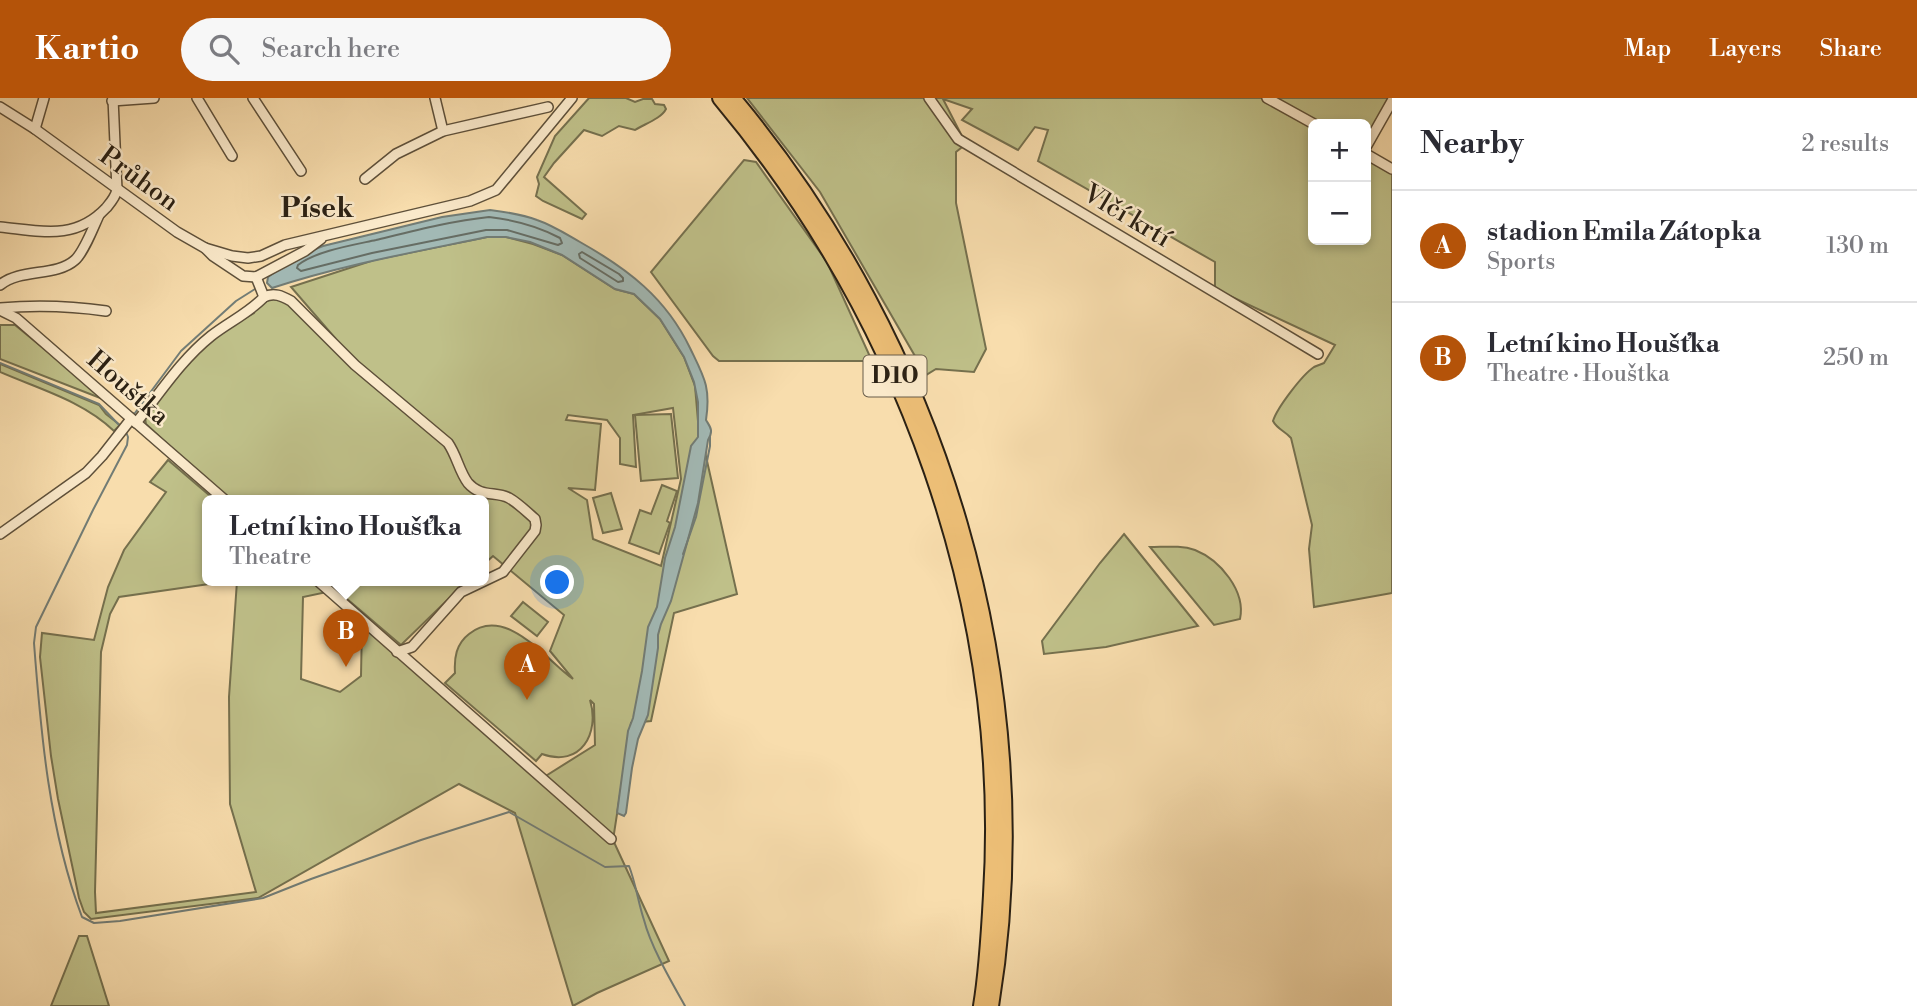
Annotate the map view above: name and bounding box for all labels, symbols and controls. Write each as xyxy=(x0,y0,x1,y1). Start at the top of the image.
search box xyxy=(181,18,671,81)
text: Kartio xyxy=(35,29,139,70)
icon: search xyxy=(205,30,243,68)
text: Search here xyxy=(261,33,400,65)
text: Map xyxy=(1624,34,1671,64)
text: Layers xyxy=(1709,34,1781,64)
text: Share xyxy=(1819,34,1882,64)
map controls xyxy=(1308,119,1371,245)
button: + xyxy=(1308,119,1371,182)
text: Nearby xyxy=(1420,125,1524,163)
text: 2 results xyxy=(1802,130,1889,158)
street label: Průhon xyxy=(93,140,185,218)
street label: Vlčí krtí xyxy=(1076,177,1178,255)
button: − xyxy=(1308,182,1371,245)
district label: Písek xyxy=(281,191,354,226)
text: stadion Emila Zátopka xyxy=(1487,216,1761,248)
text: A xyxy=(1435,232,1451,260)
text: 130 m xyxy=(1826,232,1889,260)
text: Sports xyxy=(1487,248,1555,276)
text: Letní kino Houšťka xyxy=(1487,328,1720,360)
street label: Houštka xyxy=(80,344,176,433)
text: B xyxy=(1434,344,1452,372)
text: 250 m xyxy=(1823,344,1889,372)
road number: D10 xyxy=(864,356,926,396)
text: Theatre · Houštka xyxy=(1487,360,1670,388)
popup xyxy=(202,495,489,586)
text: Letní kino Houšťka xyxy=(229,511,462,543)
text: Theatre xyxy=(229,543,311,571)
your location xyxy=(540,565,574,599)
pin: B xyxy=(323,609,369,667)
pin: A xyxy=(504,642,550,700)

